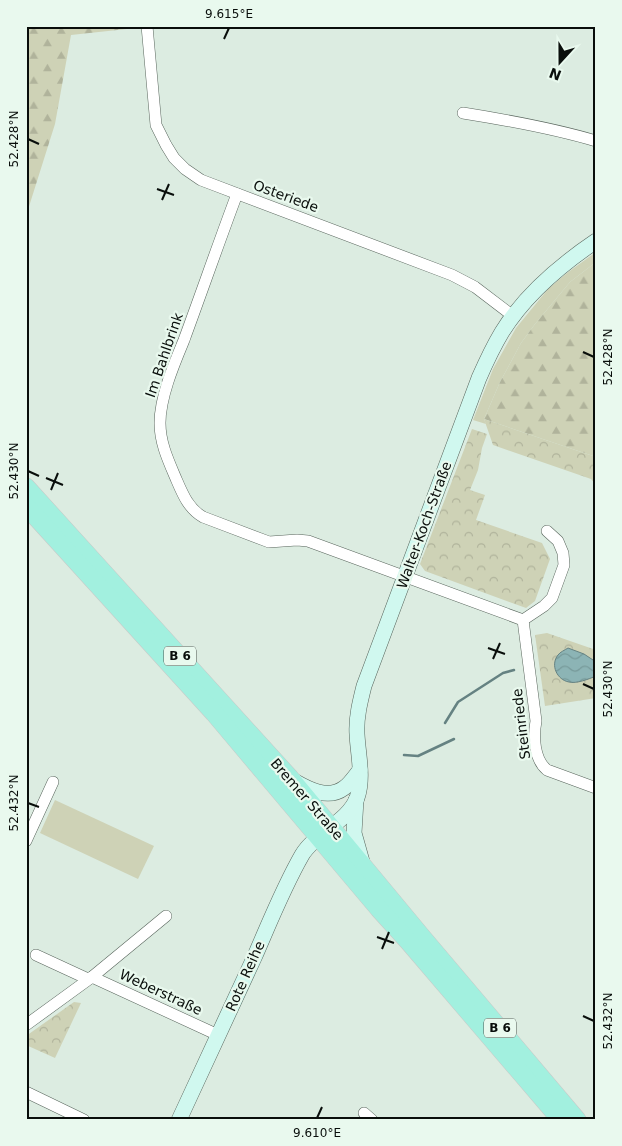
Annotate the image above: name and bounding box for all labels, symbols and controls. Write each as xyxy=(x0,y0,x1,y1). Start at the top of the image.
text: 9.615°E xyxy=(205,7,253,21)
north arrow xyxy=(534,38,584,88)
text: N xyxy=(547,65,564,84)
text: 52.428°N xyxy=(7,111,21,167)
street label: Osteriede xyxy=(251,177,321,215)
street label: Im Bahlbrink xyxy=(142,310,186,400)
text: 52.428°N xyxy=(601,329,615,385)
text: 52.430°N xyxy=(7,443,21,499)
street label: Walter-Koch-Straße xyxy=(394,459,454,591)
road number: B 6 xyxy=(164,646,196,666)
text: 52.430°N xyxy=(601,661,615,717)
street label: Steinriede xyxy=(509,688,533,760)
street label: Bremer Straße xyxy=(267,755,347,843)
text: 52.432°N xyxy=(7,775,21,831)
street label: Rote Reihe xyxy=(222,938,268,1014)
street label: Weberstraße xyxy=(117,966,205,1018)
text: 52.432°N xyxy=(601,993,615,1049)
road number: B 6 xyxy=(484,1018,516,1038)
text: 9.610°E xyxy=(293,1126,341,1140)

